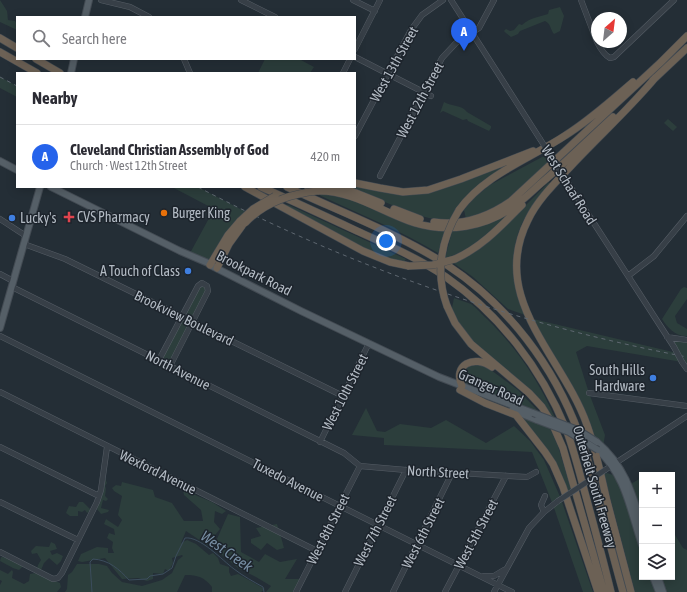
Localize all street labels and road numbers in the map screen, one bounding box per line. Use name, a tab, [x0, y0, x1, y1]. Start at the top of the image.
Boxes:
street label: West 13th Street	[367, 24, 421, 104]
street label: West 12th Street	[393, 59, 447, 141]
street label: West Schaaf Road	[538, 142, 600, 228]
street label: Brookpark Road	[214, 247, 294, 299]
street label: Brookview Boulevard	[132, 287, 236, 349]
street label: North Avenue	[143, 347, 213, 393]
street label: West 10th Street	[319, 351, 371, 433]
street label: Granger Road	[456, 366, 526, 408]
street label: Outerbelt South Freeway	[570, 424, 620, 550]
street label: Wexford Avenue	[117, 447, 199, 497]
street label: Tuxedo Avenue	[250, 455, 326, 505]
street label: North Street	[406, 462, 470, 482]
street label: West 8th Street	[303, 491, 353, 567]
street label: West 7th Street	[350, 493, 400, 569]
street label: West 6th Street	[398, 495, 448, 571]
street label: West 5th Street	[451, 496, 501, 572]

